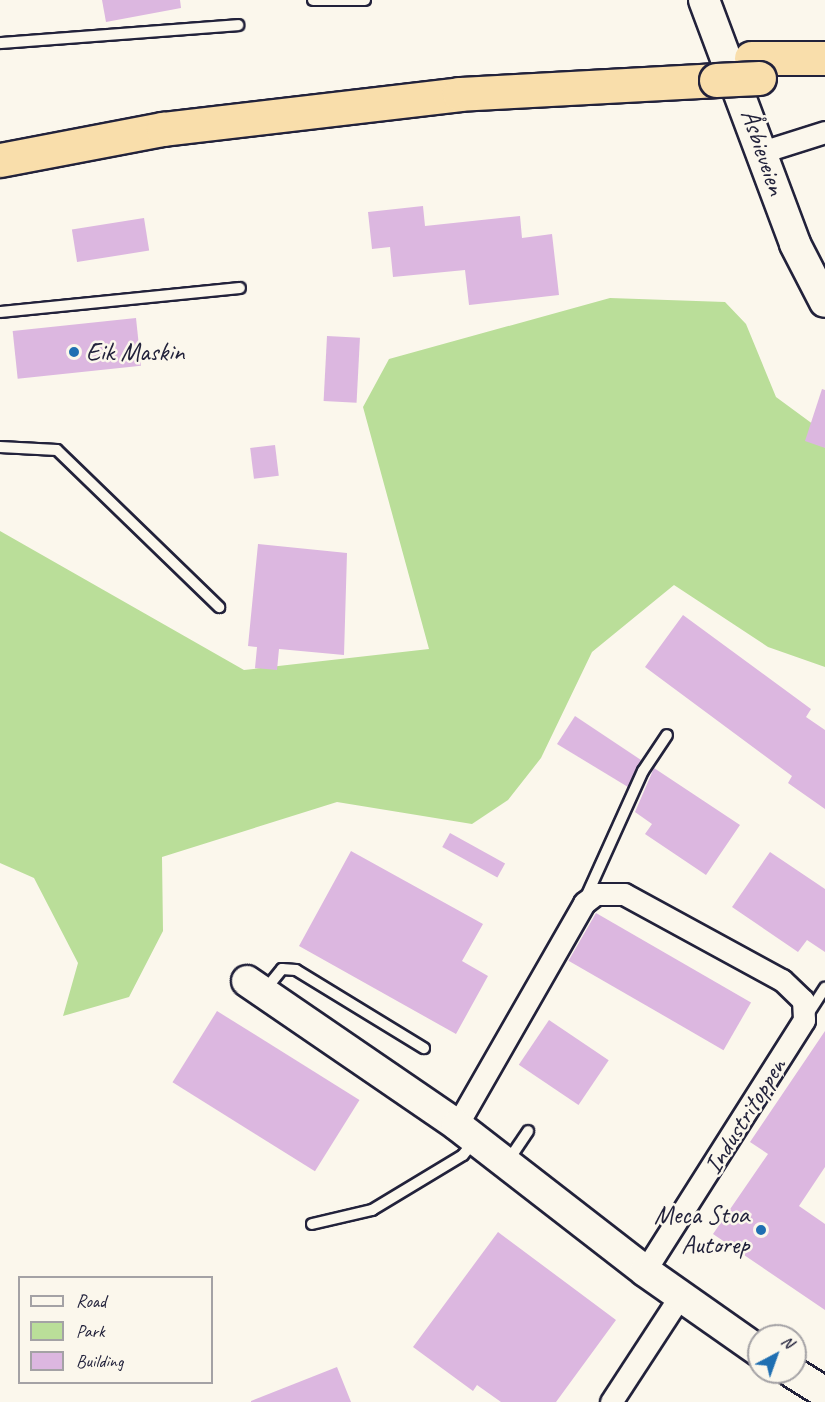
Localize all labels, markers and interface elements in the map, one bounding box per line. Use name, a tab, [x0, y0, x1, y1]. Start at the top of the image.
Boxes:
street label: Åsbieveien	[734, 105, 792, 199]
place label: Eik Maskin	[86, 336, 185, 368]
marker: Eik Maskin	[67, 345, 81, 359]
street label: Industritoppen	[697, 1052, 793, 1180]
place label: Meca Stoa Autorep	[655, 1199, 749, 1260]
marker: Meca Stoa Autorep	[754, 1223, 768, 1237]
legend	[18, 1276, 213, 1384]
text: Road	[76, 1290, 106, 1312]
text: Park	[76, 1320, 105, 1342]
north arrow	[747, 1324, 807, 1384]
text: N	[777, 1331, 798, 1353]
text: Building	[76, 1350, 123, 1372]

